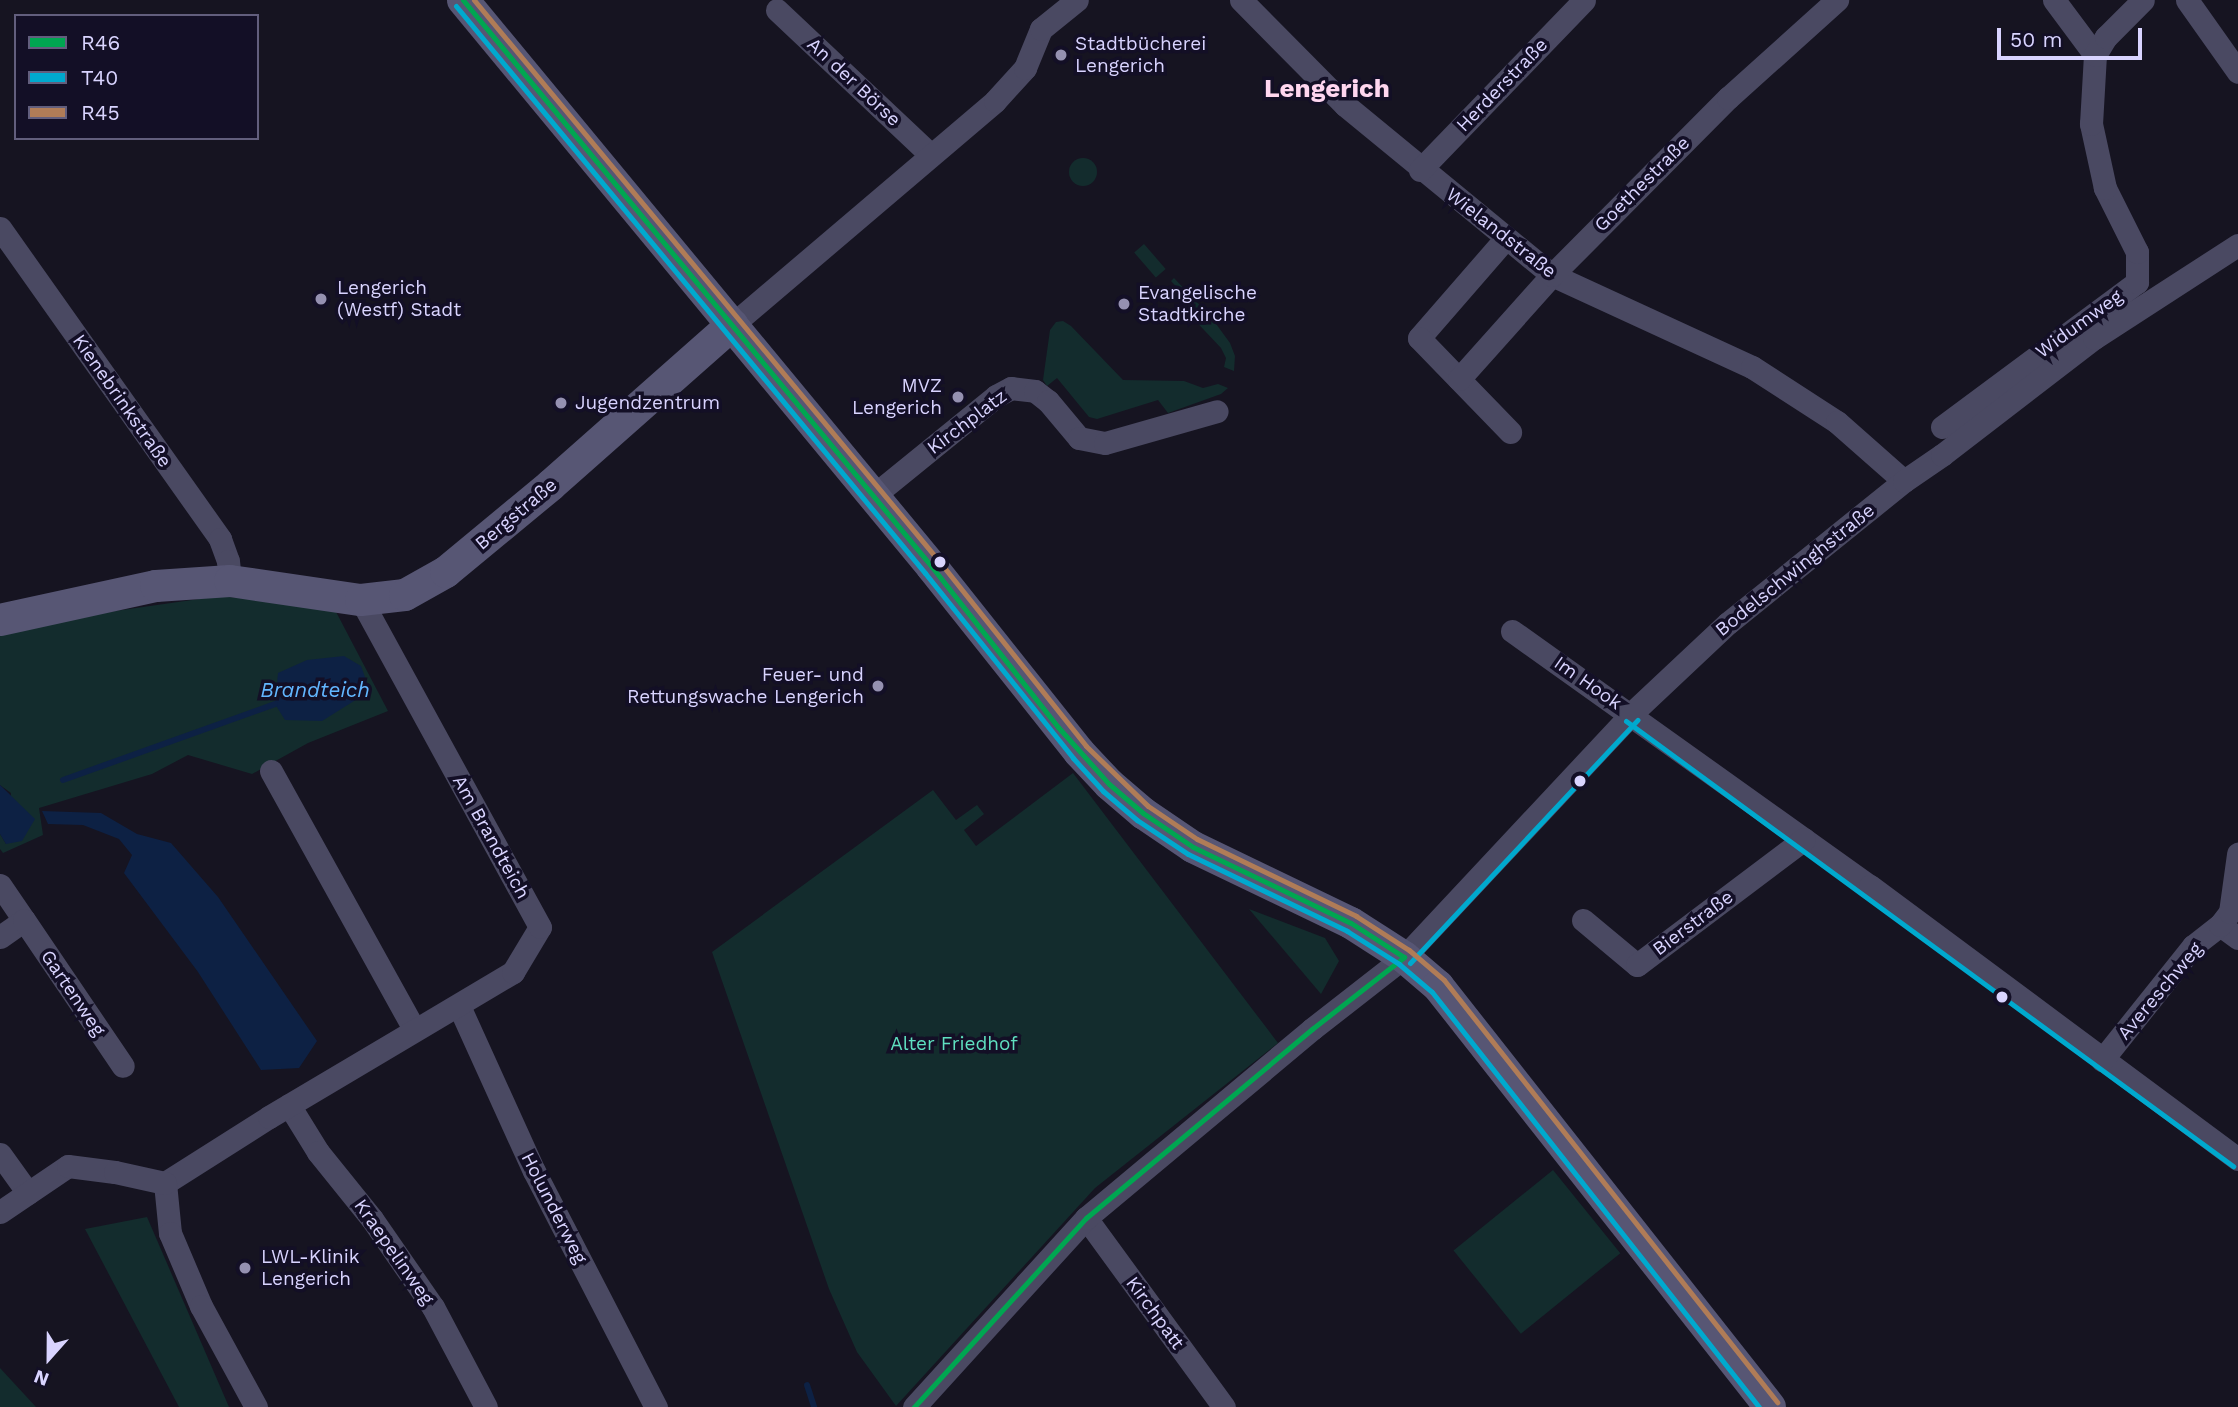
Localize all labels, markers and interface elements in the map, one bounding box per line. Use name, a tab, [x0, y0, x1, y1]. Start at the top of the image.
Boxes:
legend	[14, 14, 259, 140]
scale bar	[2000, 14, 2145, 58]
text: 50 m	[2010, 27, 2062, 52]
text: R46	[81, 30, 120, 55]
street label: An der Börse	[802, 33, 906, 131]
place label: Stadtbücherei Lengerich	[1075, 33, 1206, 77]
street label: Herderstraße	[1452, 33, 1552, 137]
marker: Stadtbücherei Lengerich	[1053, 47, 1069, 63]
text: T40	[81, 65, 118, 90]
district label: Lengerich	[1264, 73, 1390, 105]
text: R45	[81, 100, 120, 125]
street label: Goethestraße	[1590, 132, 1694, 236]
street label: Wielandstraße	[1441, 183, 1561, 283]
place label: Lengerich (Westf) Stadt	[337, 277, 461, 321]
place label: Evangelische Stadtkirche	[1138, 282, 1257, 326]
street label: Widumweg	[2031, 285, 2127, 363]
marker: Lengerich (Westf) Stadt	[311, 289, 331, 309]
marker: Evangelische Stadtkirche	[1116, 296, 1132, 312]
street label: Kienebrinkstraße	[68, 330, 176, 472]
place label: MVZ Lengerich	[852, 375, 942, 419]
street label: Kirchplatz	[923, 385, 1011, 459]
marker: MVZ Lengerich	[948, 387, 968, 407]
place label: Jugendzentrum	[575, 392, 720, 414]
marker: Jugendzentrum	[553, 395, 569, 411]
street label: Bergstraße	[471, 473, 561, 555]
street label: Bodelschwinghstraße	[1711, 499, 1879, 641]
unlabelled marker	[933, 555, 947, 569]
street label: Im Hook	[1550, 651, 1626, 715]
place label: Feuer- und Rettungswache Lengerich	[627, 664, 864, 708]
water label: Brandteich	[260, 677, 370, 703]
marker: Feuer- und Rettungswache Lengerich	[870, 678, 886, 694]
street label: Am Brandteich	[448, 771, 534, 903]
unlabelled marker	[1573, 774, 1587, 788]
street label: Bierstraße	[1648, 885, 1738, 961]
street label: Avereschweg	[2113, 938, 2207, 1044]
street label: Gartenweg	[36, 946, 110, 1040]
unlabelled marker	[1995, 990, 2009, 1004]
park label: Alter Friedhof	[890, 1033, 1018, 1055]
street label: Holunderweg	[516, 1149, 592, 1267]
street label: Kraepelinweg	[349, 1195, 439, 1309]
place label: LWL-Klinik Lengerich	[261, 1246, 360, 1290]
marker: LWL-Klinik Lengerich	[235, 1258, 255, 1278]
street label: Kirchpatt	[1121, 1272, 1189, 1354]
north arrow	[14, 1323, 84, 1393]
text: N	[31, 1365, 52, 1391]

